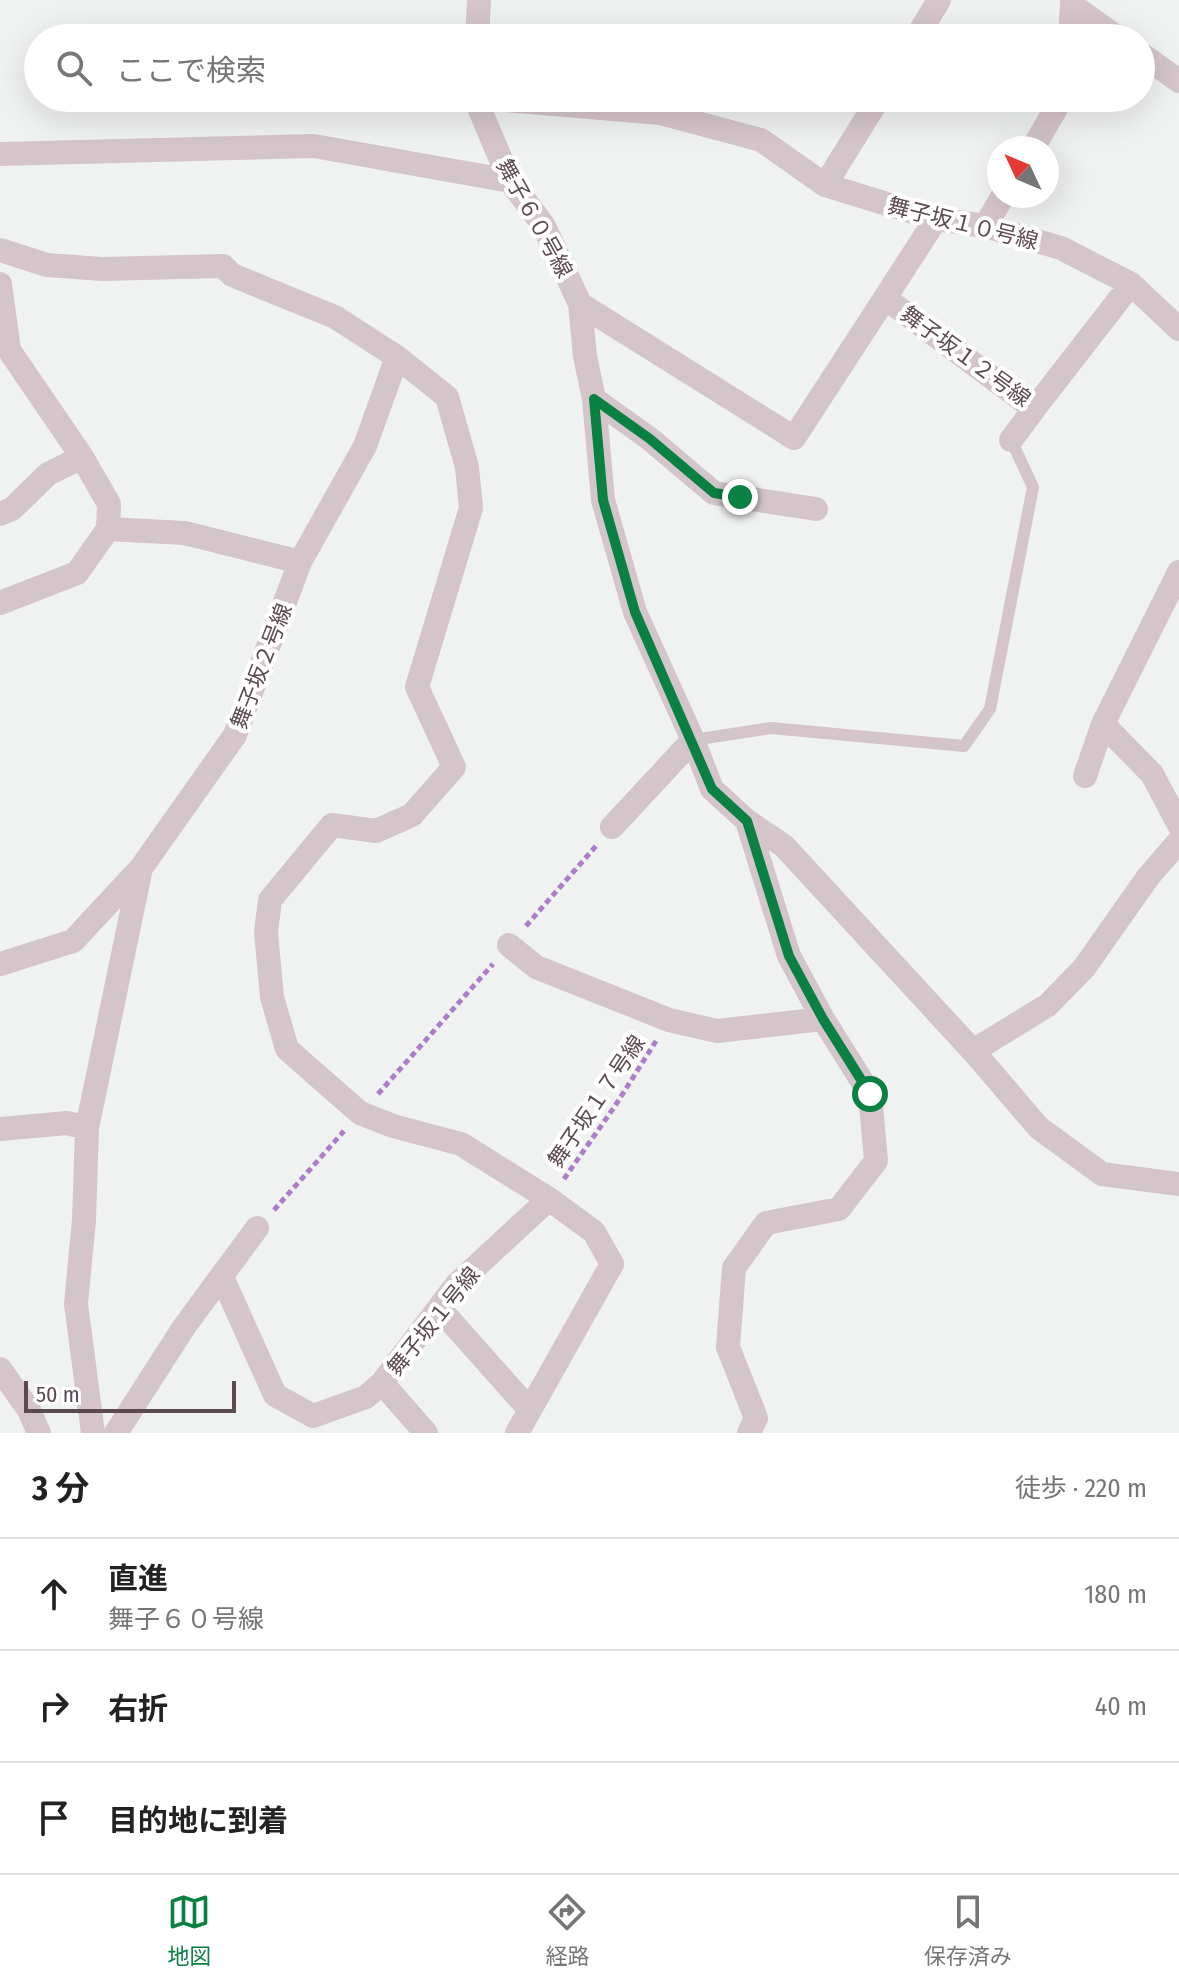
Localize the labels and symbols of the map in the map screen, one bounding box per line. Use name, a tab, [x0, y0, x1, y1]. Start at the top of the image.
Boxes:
north arrow	[987, 136, 1059, 208]
street label: 舞子６０号線	[491, 154, 578, 283]
street label: 舞子坂１０号線	[885, 192, 1041, 255]
street label: 舞子坂１２号線	[895, 300, 1036, 413]
route end	[722, 479, 758, 515]
street label: 舞子坂２号線	[225, 600, 298, 733]
street label: 舞子坂１７号線	[542, 1030, 651, 1173]
route start	[852, 1076, 888, 1112]
street label: 舞子坂１号線	[381, 1262, 485, 1381]
scale bar	[24, 1377, 236, 1413]

